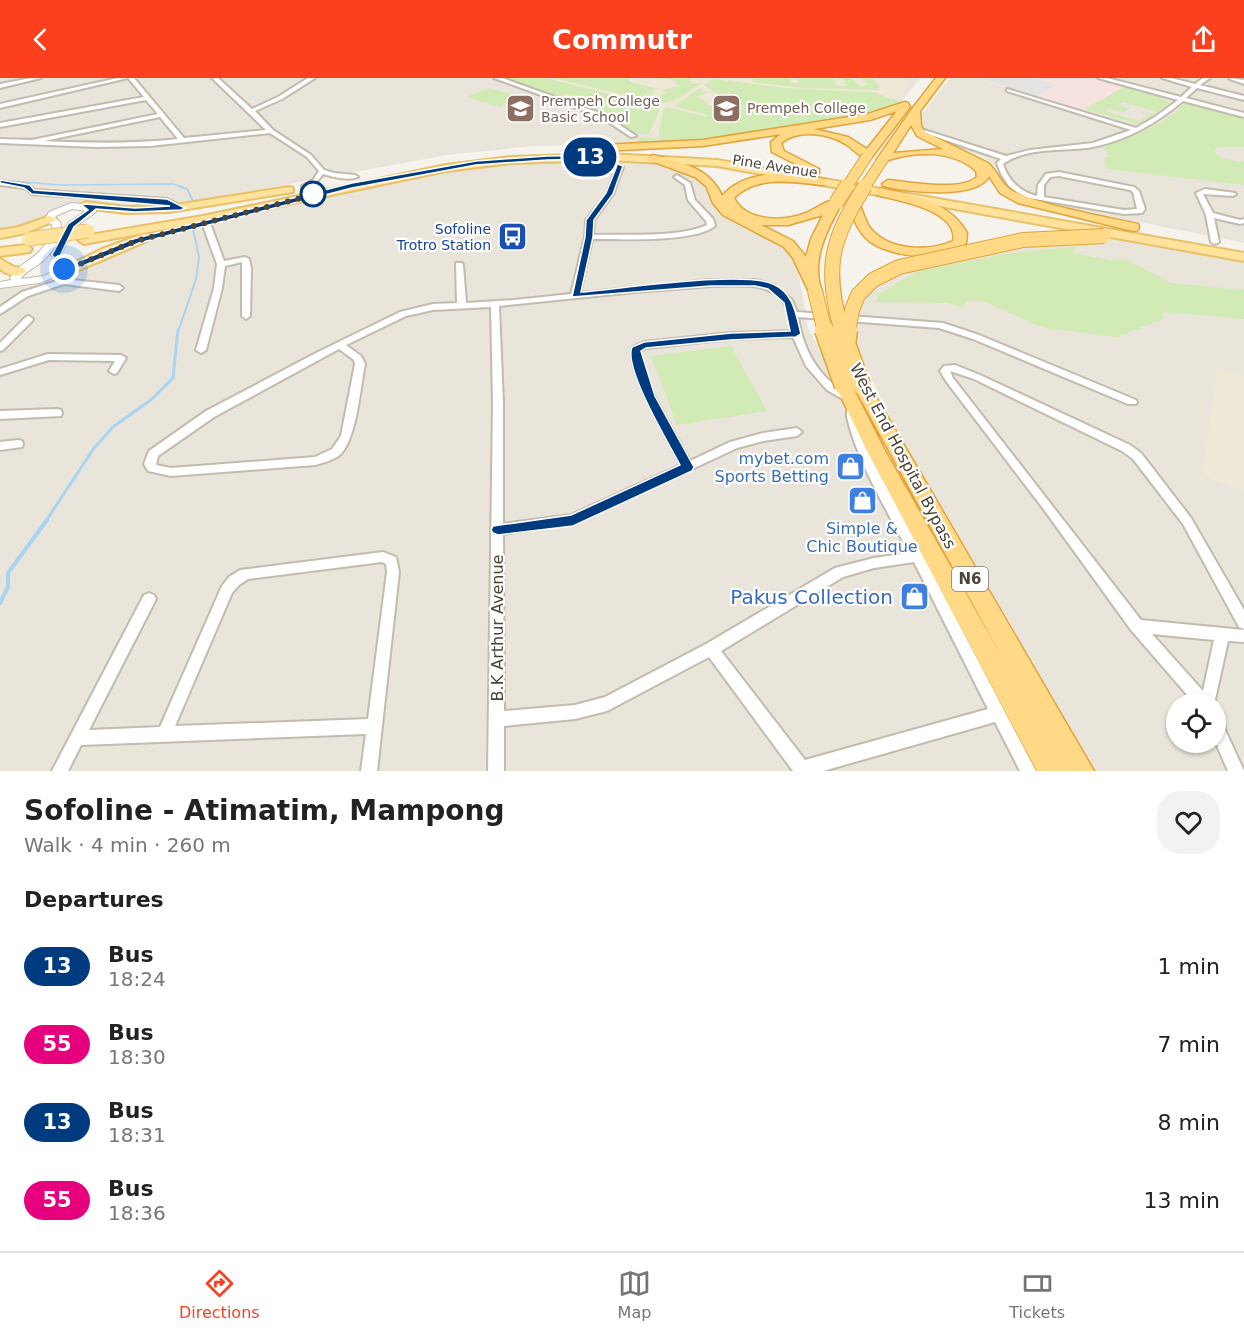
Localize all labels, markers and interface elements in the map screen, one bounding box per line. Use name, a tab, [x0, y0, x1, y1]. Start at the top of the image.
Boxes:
icon: back	[24, 23, 57, 56]
icon: share	[1187, 23, 1220, 56]
text: Commutr	[552, 24, 692, 55]
school or university icon: Prempeh College	[710, 92, 742, 124]
school or university icon: Prempeh College Basic School	[504, 93, 536, 125]
place label: Prempeh College Basic School	[541, 93, 660, 125]
place label: Prempeh College	[747, 100, 866, 116]
line badge: 13	[563, 138, 617, 176]
text: 13	[575, 145, 605, 169]
street label: Pine Avenue	[731, 151, 819, 181]
unlabelled marker	[300, 181, 326, 207]
place label: Sofoline Trotro Station	[396, 221, 491, 253]
bus stop icon: Sofoline Trotro Station	[496, 221, 528, 253]
your location	[49, 254, 79, 284]
street label: West End Hospital Bypass	[846, 360, 960, 552]
place label: mybet.com Sports Betting	[715, 449, 829, 486]
shop icon: mybet.com Sports Betting	[834, 451, 866, 483]
shop icon: Simple & Chic Boutique	[846, 484, 878, 516]
place label: Simple & Chic Boutique	[806, 519, 918, 556]
street label: B.K Arthur Avenue	[488, 555, 507, 701]
road number: N6	[952, 567, 988, 591]
shop icon: Pakus Collection	[898, 581, 930, 613]
place label: Pakus Collection	[730, 585, 893, 609]
map controls	[1166, 693, 1226, 753]
button: locate	[1166, 693, 1226, 753]
button: heart	[1157, 791, 1220, 854]
text: Sofoline - Atimatim, Mampong	[24, 794, 505, 827]
text: Walk · 4 min · 260 m	[24, 833, 231, 857]
text: Departures	[24, 887, 164, 912]
text: Bus	[108, 942, 154, 967]
text: 13	[42, 954, 72, 978]
text: 1 min	[1158, 954, 1220, 979]
text: 18:24	[108, 967, 166, 991]
text: Bus	[108, 1020, 154, 1045]
text: 55	[42, 1032, 72, 1056]
text: 7 min	[1158, 1032, 1220, 1057]
text: 18:30	[108, 1045, 166, 1069]
text: Bus	[108, 1098, 154, 1123]
text: 13	[42, 1110, 72, 1134]
text: 8 min	[1158, 1110, 1220, 1135]
text: 18:31	[108, 1123, 166, 1147]
text: Bus	[108, 1176, 154, 1201]
text: 55	[42, 1188, 72, 1212]
text: 13 min	[1144, 1188, 1220, 1213]
text: 18:36	[108, 1201, 166, 1225]
tab: Directions	[179, 1267, 260, 1322]
tab: Map	[618, 1267, 651, 1322]
tab: Tickets	[1009, 1267, 1065, 1322]

